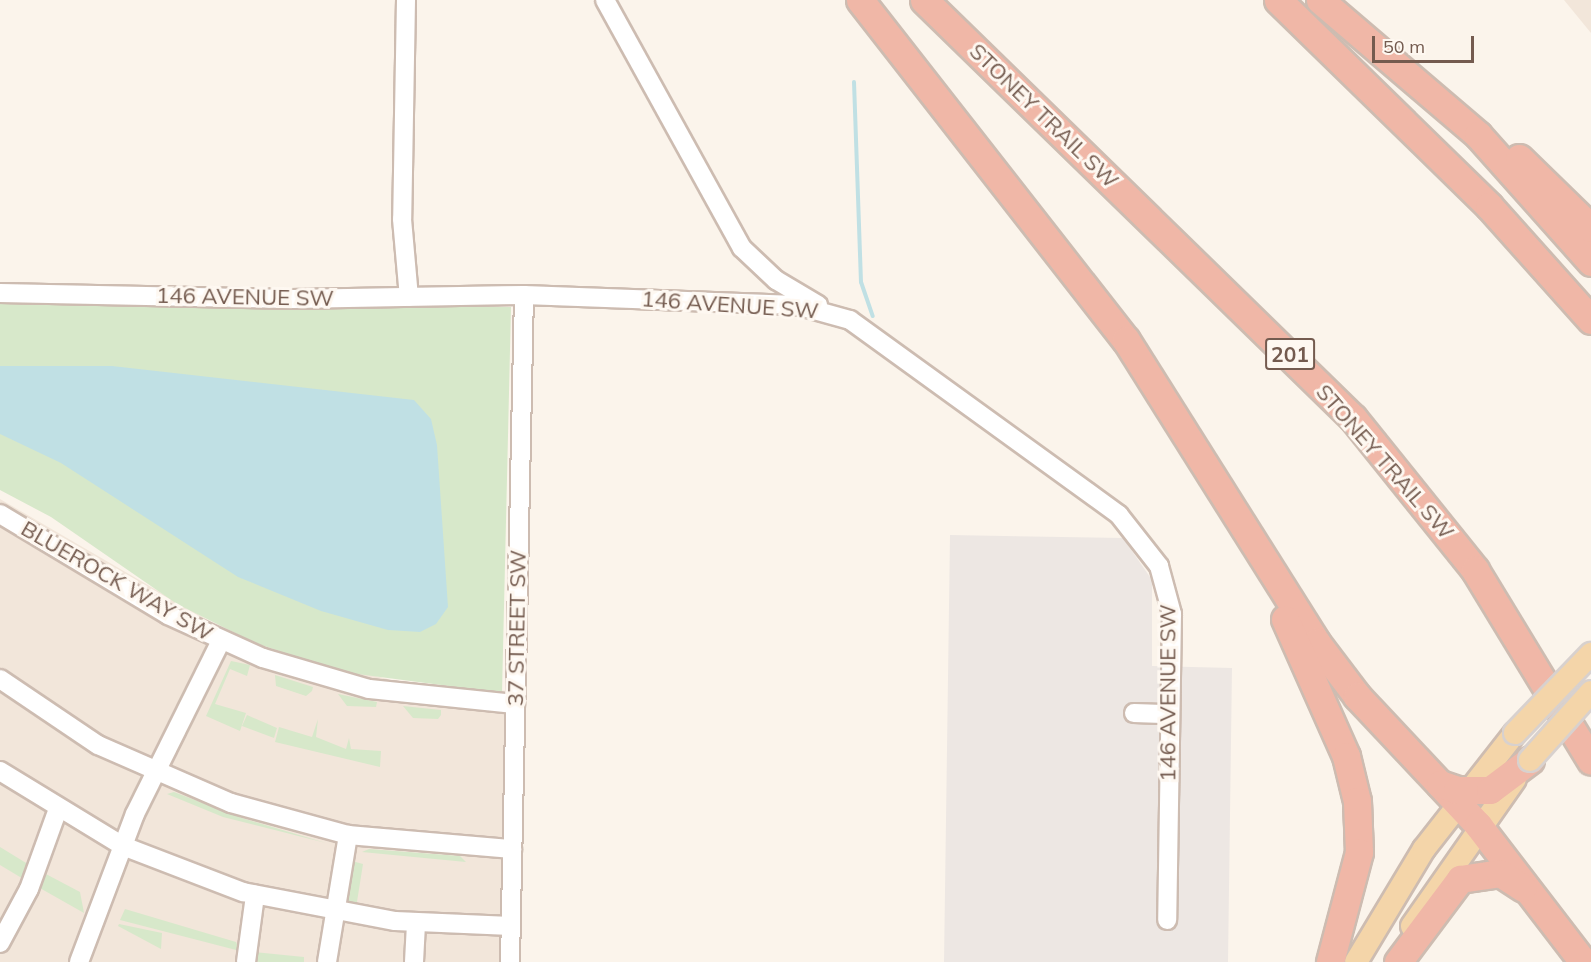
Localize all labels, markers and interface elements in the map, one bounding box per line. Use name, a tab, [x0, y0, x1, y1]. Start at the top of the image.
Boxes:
scale bar	[1375, 24, 1477, 62]
text: 50 m	[1383, 35, 1425, 58]
street label: STONEY TRAIL SW	[964, 38, 1124, 194]
street label: 146 AVENUE SW	[156, 282, 334, 312]
street label: 146 AVENUE SW	[640, 286, 820, 324]
road number: 201	[1264, 336, 1316, 372]
street label: STONEY TRAIL SW	[1310, 379, 1460, 545]
street label: BLUEROCK WAY SW	[16, 515, 218, 647]
street label: 37 STREET SW	[502, 549, 532, 707]
street label: 146 AVENUE SW	[1155, 604, 1181, 782]

